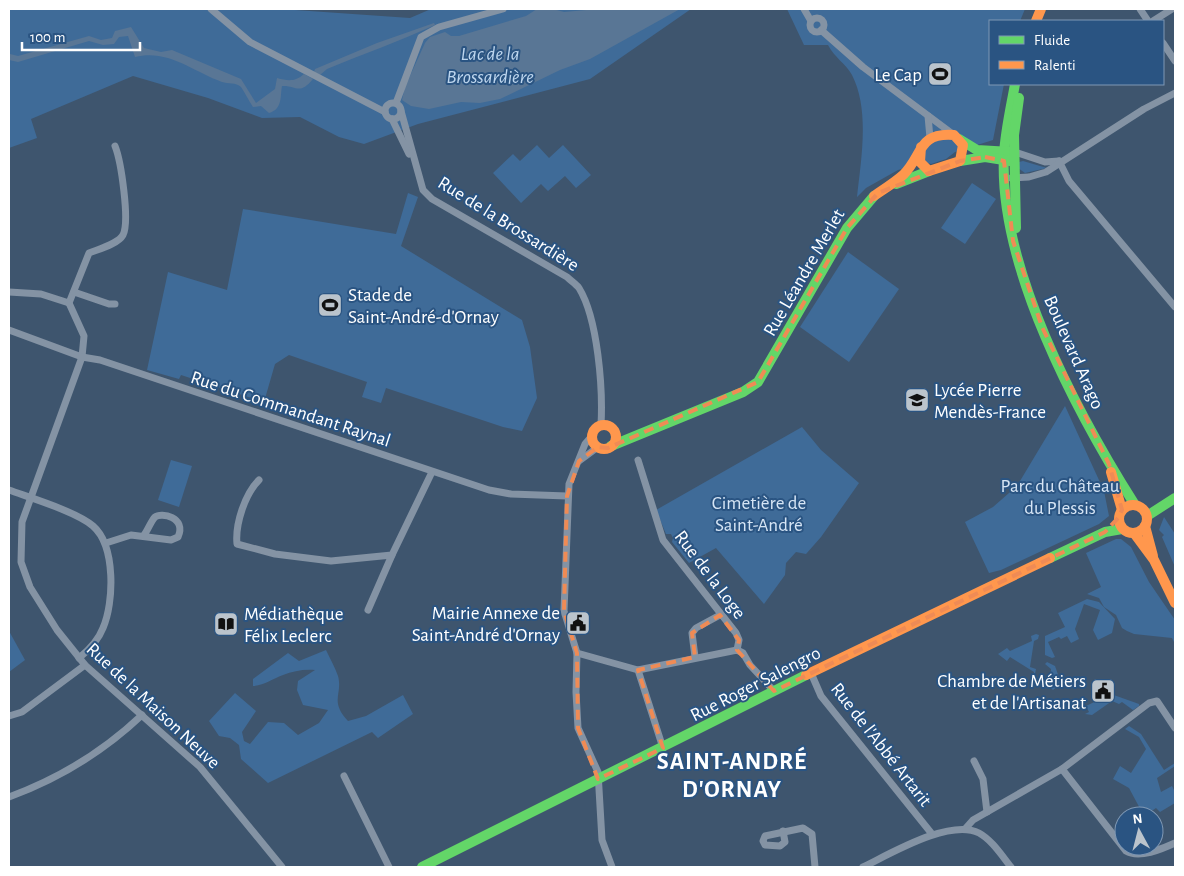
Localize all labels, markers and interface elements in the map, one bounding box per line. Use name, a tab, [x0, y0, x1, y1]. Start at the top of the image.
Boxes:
scale bar	[22, 20, 140, 52]
legend	[989, 20, 1164, 85]
text: 100 m	[30, 30, 65, 45]
text: Fluide	[1034, 33, 1070, 48]
water label: Lac de la Brossardière	[446, 44, 534, 87]
text: Ralenti	[1034, 58, 1076, 73]
sports icon: Le Cap	[927, 61, 953, 87]
place label: Le Cap	[874, 66, 922, 85]
street label: Rue de la Brossardière	[434, 173, 582, 275]
street label: Rue Léandre Merlet	[760, 206, 848, 340]
place label: Stade de Saint-André-d'Ornay	[348, 286, 499, 327]
sports icon: Stade de Saint-André-d'Ornay	[317, 292, 343, 318]
street label: Boulevard Arago	[1040, 293, 1107, 412]
street label: Rue du Commandant Raynal	[188, 368, 393, 451]
place label: Lycée Pierre Mendès-France	[934, 381, 1046, 422]
school or university icon: Lycée Pierre Mendès-France	[904, 387, 930, 413]
park label: Parc du Château du Plessis	[1001, 477, 1120, 518]
park label: Cimetière de Saint-André	[712, 494, 806, 535]
street label: Rue de la Loge	[671, 527, 749, 623]
place label: Mairie Annexe de Saint-André d'Ornay	[412, 604, 560, 645]
place label: Médiathèque Félix Leclerc	[244, 605, 343, 646]
public building icon: Mairie Annexe de Saint-André d'Ornay	[565, 610, 591, 636]
library icon: Médiathèque Félix Leclerc	[213, 611, 239, 637]
street label: Rue de la Maison Neuve	[83, 640, 223, 773]
street label: Rue Roger Salengro	[687, 643, 824, 725]
place label: Chambre de Métiers et de l'Artisanat	[937, 672, 1086, 713]
public building icon: Chambre de Métiers et de l'Artisanat	[1090, 678, 1116, 704]
street label: Rue de l'Abbé Artarit	[827, 680, 935, 810]
district label: SAINT-ANDRÉ D'ORNAY	[657, 746, 807, 802]
north arrow	[1114, 806, 1164, 856]
text: N	[1132, 812, 1143, 827]

